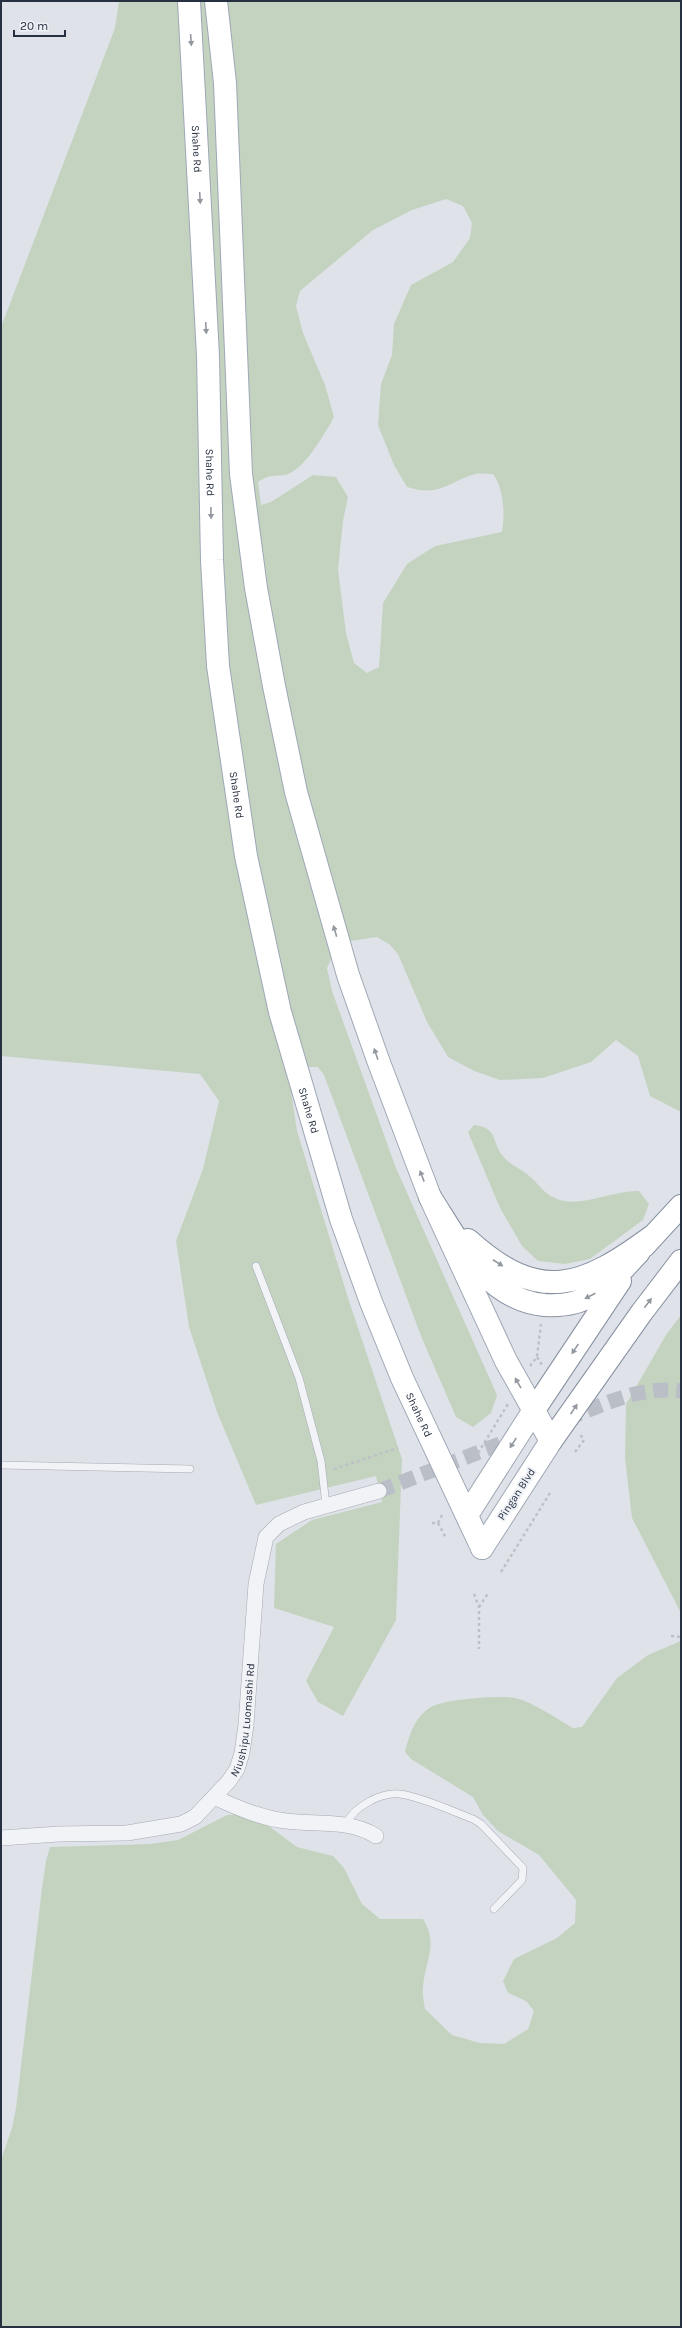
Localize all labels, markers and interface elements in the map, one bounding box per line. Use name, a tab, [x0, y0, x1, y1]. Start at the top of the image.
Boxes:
scale bar	[14, 12, 65, 38]
text: 20 m	[20, 19, 48, 33]
one-way arrow	[188, 34, 195, 46]
street label: Shahe Rd	[189, 125, 204, 173]
one-way arrow	[197, 192, 203, 205]
one-way arrow	[203, 322, 209, 335]
street label: Shahe Rd	[203, 449, 217, 496]
one-way arrow	[208, 507, 215, 519]
street label: Shahe Rd	[227, 770, 246, 819]
one-way arrow	[332, 925, 338, 937]
one-way arrow	[372, 1048, 378, 1060]
street label: Shahe Rd	[296, 1086, 321, 1135]
one-way arrow	[419, 1169, 425, 1181]
one-way arrow	[493, 1259, 503, 1267]
one-way arrow	[584, 1293, 595, 1299]
one-way arrow	[644, 1297, 653, 1308]
one-way arrow	[571, 1344, 579, 1354]
one-way arrow	[515, 1377, 522, 1388]
street label: Shahe Rd	[403, 1391, 435, 1439]
one-way arrow	[570, 1403, 577, 1415]
one-way arrow	[509, 1438, 517, 1448]
street label: Pingan Blvd	[495, 1466, 538, 1523]
street label: Niushipu Luomashi Rd	[228, 1663, 257, 1779]

